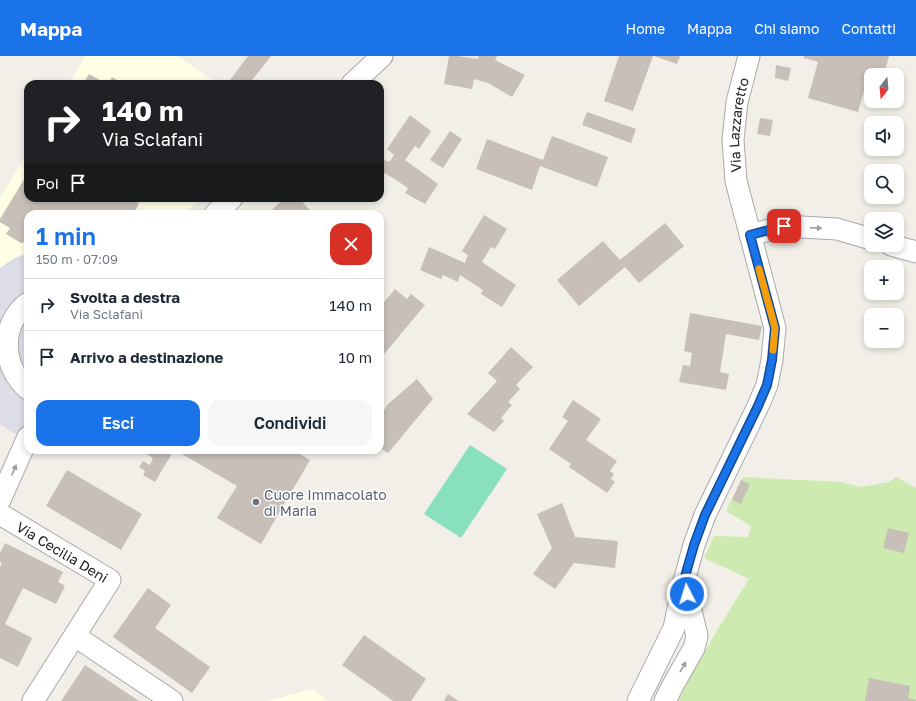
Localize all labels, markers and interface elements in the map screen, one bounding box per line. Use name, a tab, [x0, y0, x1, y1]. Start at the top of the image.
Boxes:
text: Mappa	[20, 17, 82, 40]
text: Home	[626, 20, 665, 37]
text: Mappa	[687, 20, 732, 37]
text: Chi siamo	[754, 20, 819, 37]
text: Contatti	[841, 20, 896, 37]
north arrow	[864, 68, 904, 108]
map controls	[864, 68, 904, 348]
street label: Via Lazzaretto	[725, 76, 752, 173]
text: 140 m	[102, 94, 184, 127]
icon: right	[36, 96, 88, 148]
button: sound	[864, 116, 904, 156]
text: Via Sclafani	[102, 128, 203, 150]
button: search	[864, 164, 904, 204]
icon: arrive	[67, 172, 89, 194]
text: Poi	[36, 174, 59, 192]
pin	[767, 209, 801, 243]
button: layers	[864, 212, 904, 252]
icon: arrive	[773, 215, 795, 237]
text: 1 min	[36, 221, 96, 250]
button: close	[330, 223, 372, 265]
one-way arrow	[810, 224, 822, 231]
text: 150 m · 07:09	[36, 251, 118, 267]
button: +	[864, 260, 904, 300]
text: Svolta a destra	[70, 288, 180, 306]
icon: right	[36, 294, 58, 316]
text: 140 m	[329, 296, 372, 314]
text: Via Sclafani	[70, 306, 143, 322]
button: −	[864, 308, 904, 348]
icon: arrive	[36, 346, 58, 368]
text: Arrivo a destinazione	[70, 348, 223, 366]
text: 10 m	[338, 348, 372, 366]
button: Esci	[36, 400, 200, 446]
button: Condividi	[208, 400, 372, 446]
one-way arrow	[11, 463, 17, 475]
place label: Cuore Immacolato di Maria	[264, 486, 387, 519]
marker: Cuore Immacolato di Maria	[251, 497, 261, 507]
street label: Via Cecilia Deni	[14, 518, 111, 586]
position arrow	[666, 573, 708, 615]
one-way arrow	[680, 661, 687, 672]

